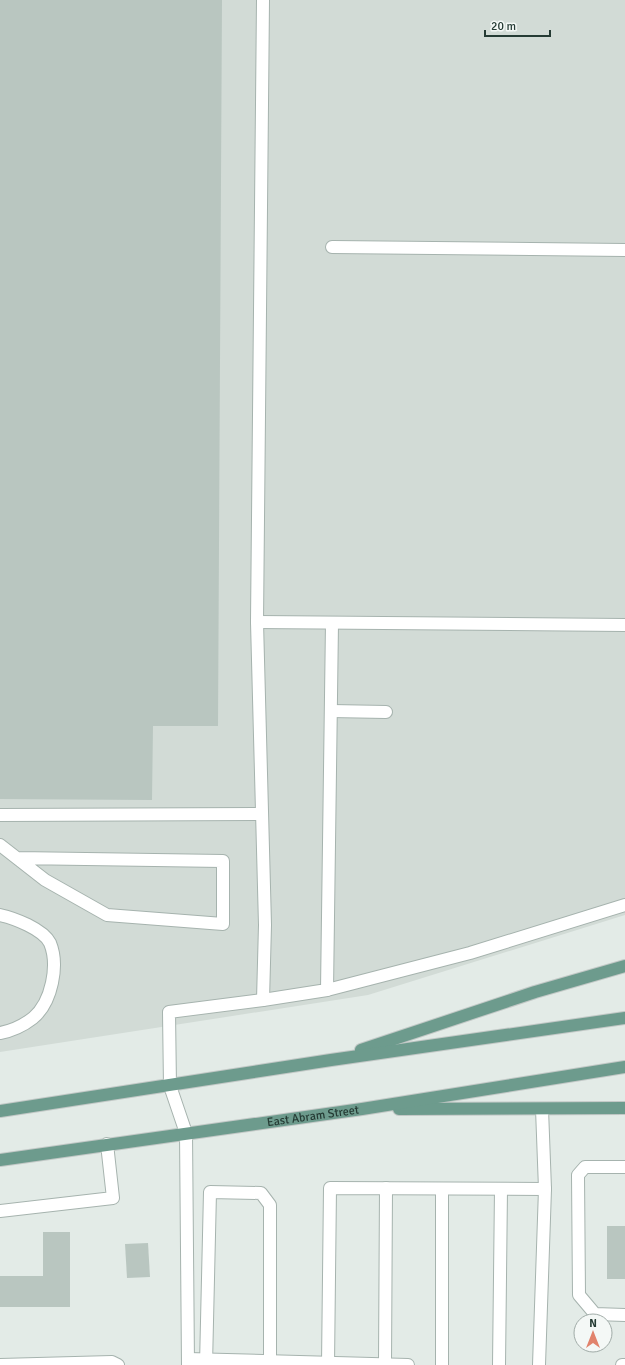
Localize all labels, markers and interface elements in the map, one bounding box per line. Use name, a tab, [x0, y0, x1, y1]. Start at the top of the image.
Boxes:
scale bar	[485, 12, 550, 38]
text: 20 m	[491, 19, 516, 34]
street label: East Abram Street	[266, 1103, 360, 1130]
north arrow	[573, 1313, 613, 1353]
text: N	[589, 1317, 597, 1330]

